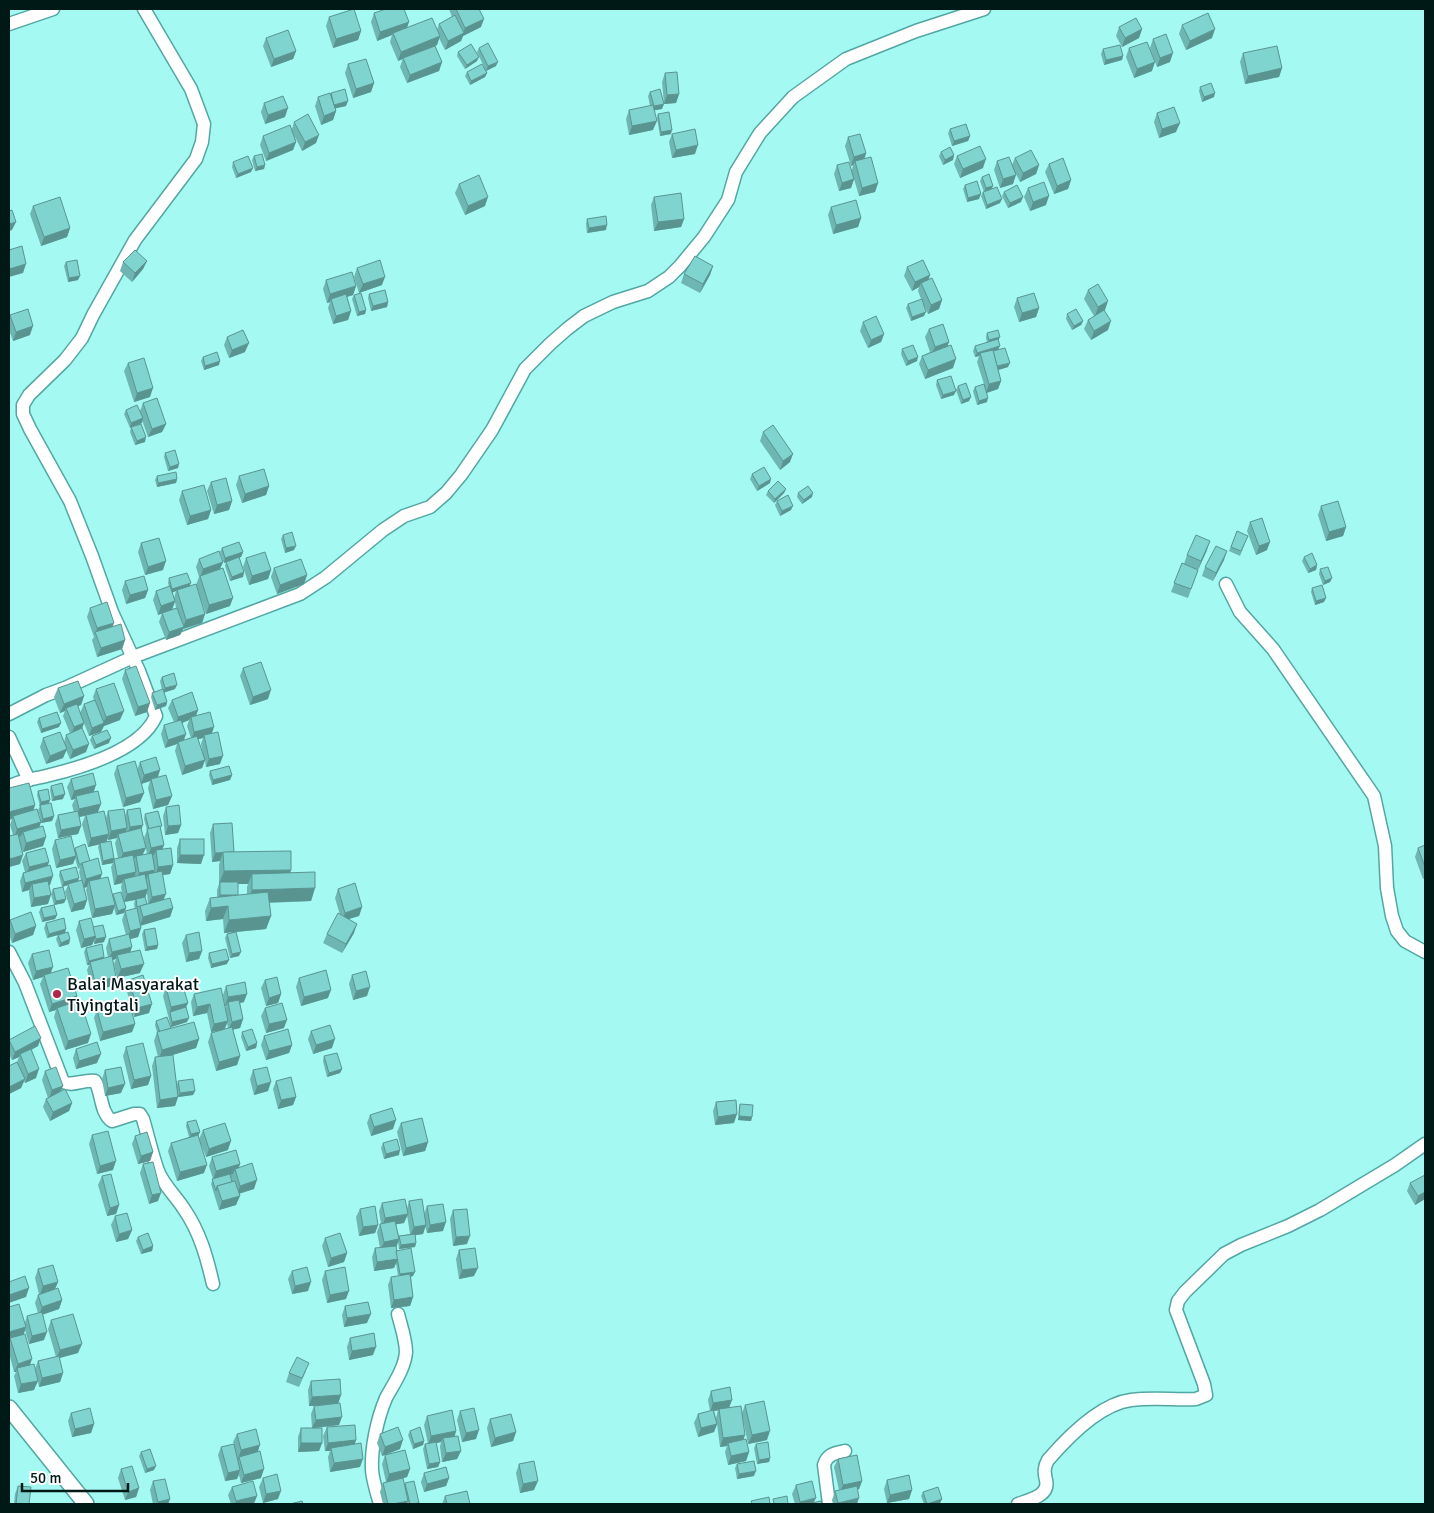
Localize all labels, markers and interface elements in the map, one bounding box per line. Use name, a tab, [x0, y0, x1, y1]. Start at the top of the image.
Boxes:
place label: Balai Masyarakat Tiyingtali	[67, 973, 199, 1016]
marker: Balai Masyarakat Tiyingtali	[51, 988, 63, 1000]
scale bar	[22, 1460, 129, 1492]
text: 50 m	[30, 1469, 61, 1487]

